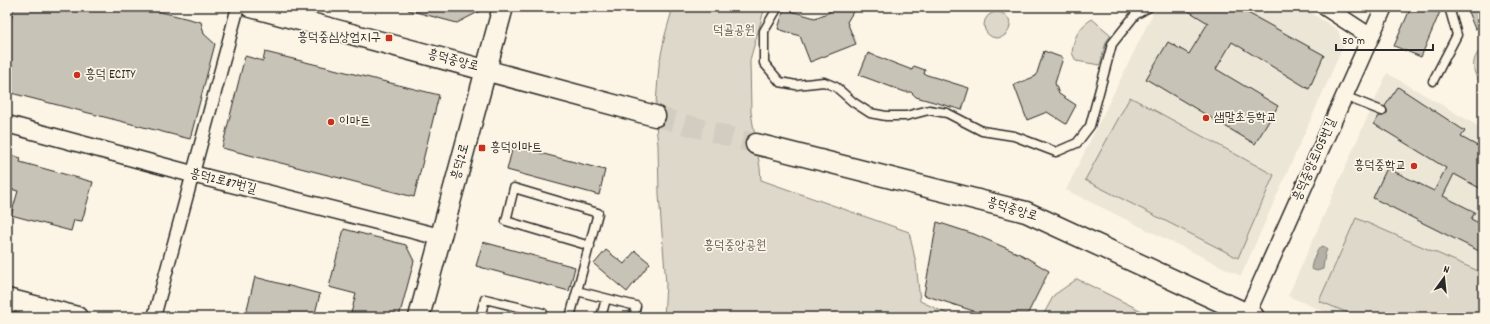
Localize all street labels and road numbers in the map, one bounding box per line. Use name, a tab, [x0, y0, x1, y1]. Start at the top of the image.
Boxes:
street label: 흥덕중앙로	[425, 45, 481, 77]
street label: 흥덕중앙로105번길	[1288, 115, 1342, 205]
street label: 흥덕2로	[447, 142, 475, 182]
street label: 흥덕2로87번길	[188, 165, 258, 199]
street label: 흥덕중앙로	[984, 193, 1040, 227]

